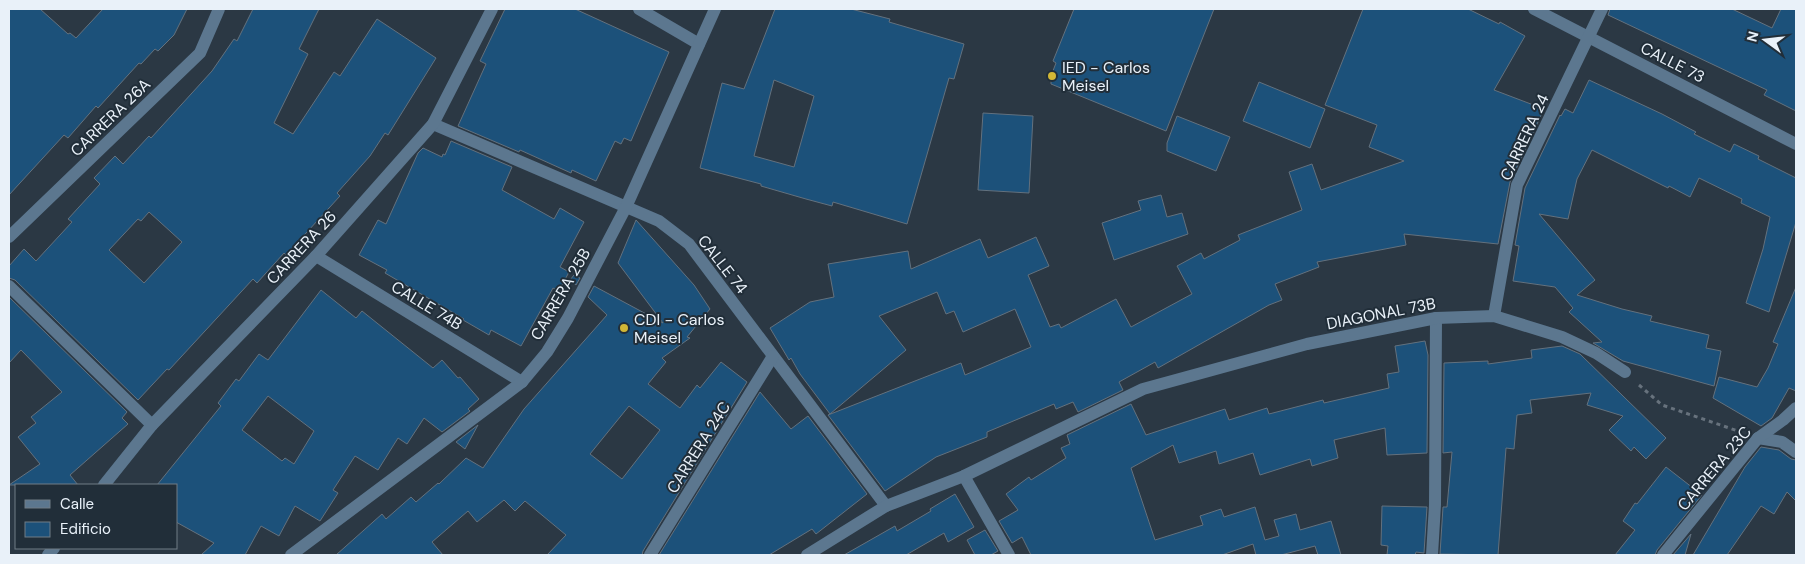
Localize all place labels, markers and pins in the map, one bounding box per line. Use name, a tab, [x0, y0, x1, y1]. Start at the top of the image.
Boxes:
place label: IED - Carlos Meisel	[1062, 57, 1150, 96]
marker: IED - Carlos Meisel	[1046, 70, 1058, 82]
place label: CDI - Carlos Meisel	[634, 309, 725, 348]
marker: CDI - Carlos Meisel	[618, 322, 630, 334]

